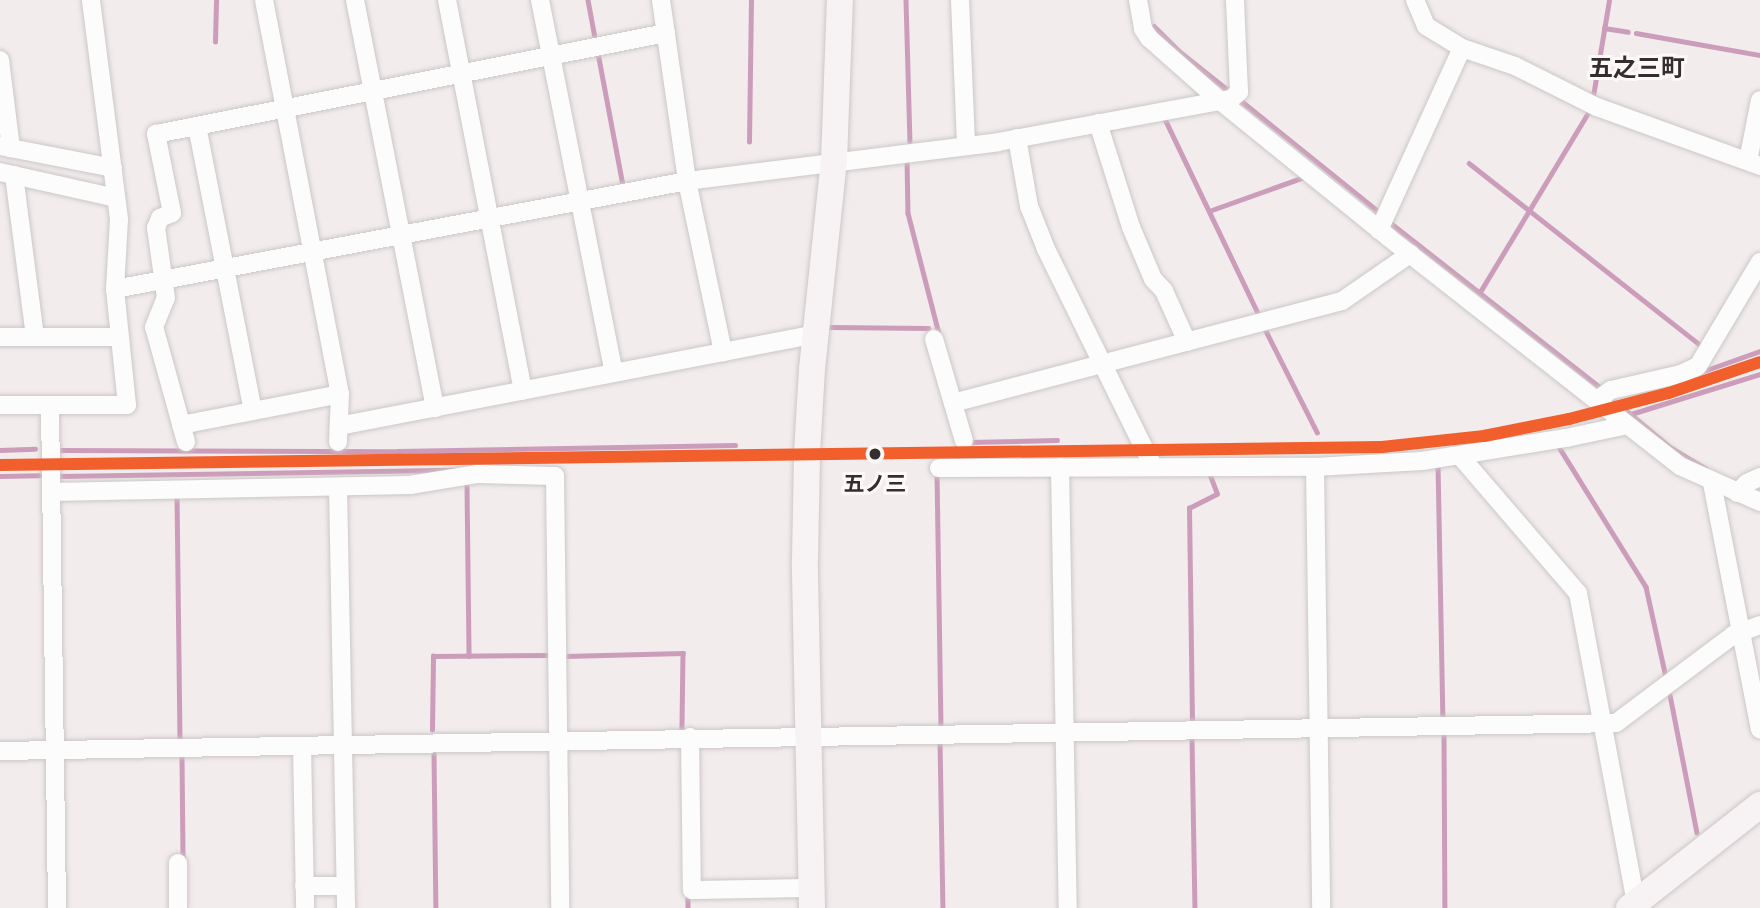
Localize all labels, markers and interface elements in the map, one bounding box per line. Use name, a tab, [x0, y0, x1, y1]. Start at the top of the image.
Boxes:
district label: 五之三町	[1589, 52, 1685, 80]
marker: 五ノ三	[863, 442, 887, 466]
place label: 五ノ三	[844, 469, 906, 495]

